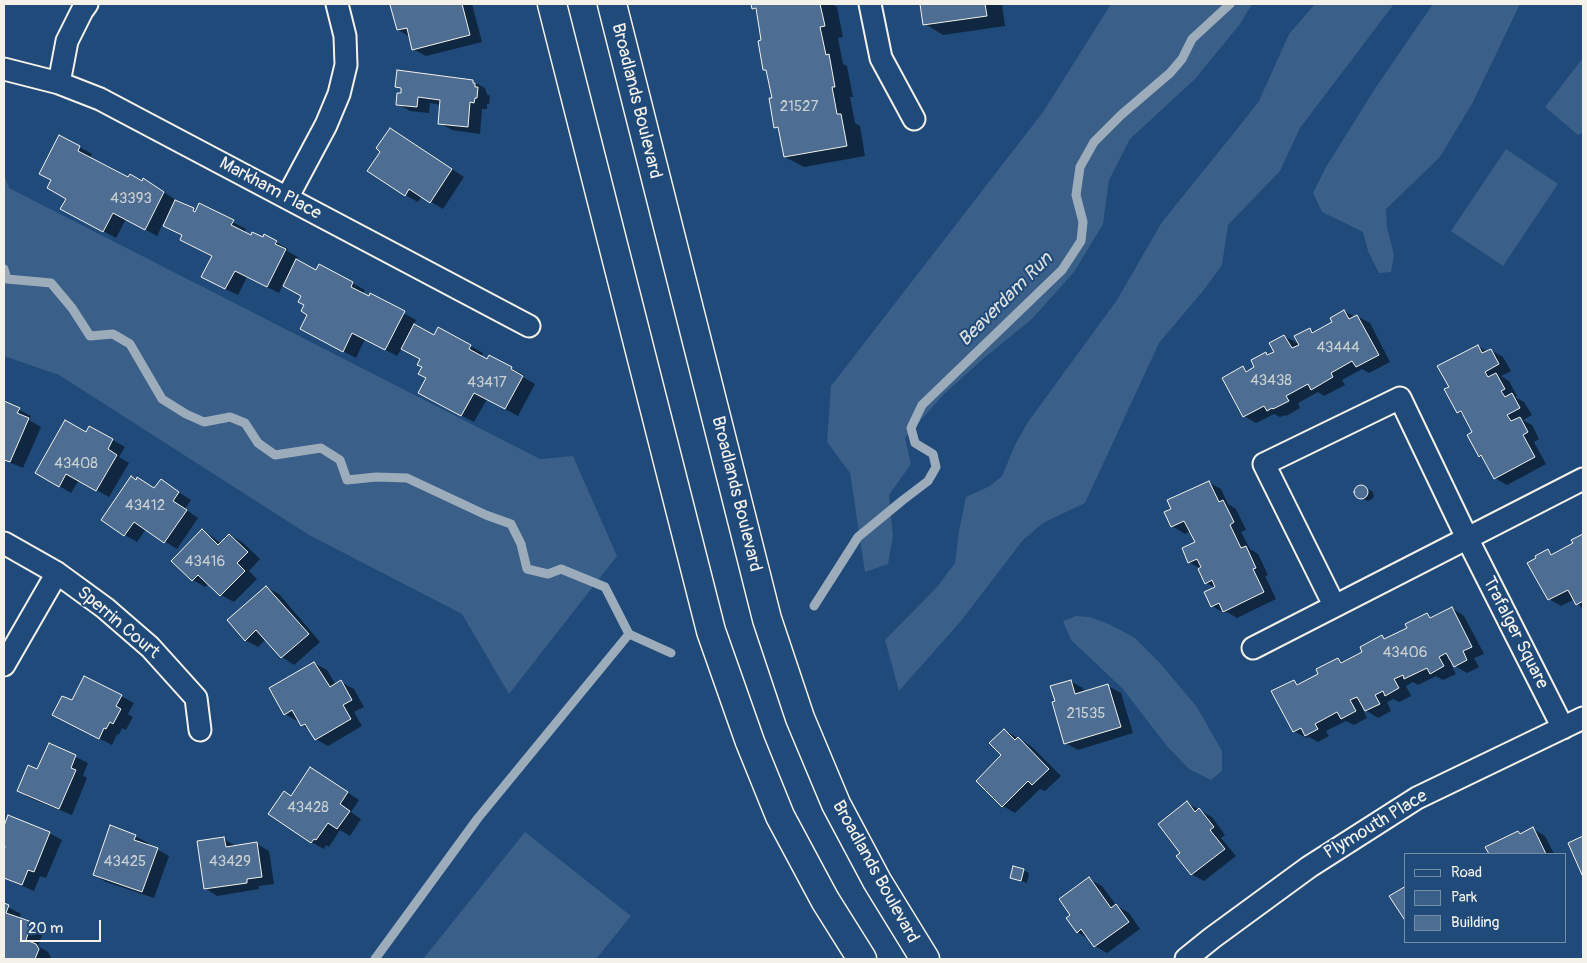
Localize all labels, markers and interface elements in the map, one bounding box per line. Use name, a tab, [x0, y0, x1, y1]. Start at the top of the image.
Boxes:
street label: Broadlands Boulevard	[606, 21, 666, 181]
house number: 21527	[780, 98, 818, 116]
street label: Markham Place	[215, 153, 325, 225]
house number: 43393	[110, 190, 152, 208]
water label: Beaverdam Run	[954, 248, 1058, 352]
house number: 43444	[1316, 339, 1360, 357]
house number: 43438	[1250, 372, 1292, 390]
house number: 43417	[467, 374, 507, 392]
street label: Broadlands Boulevard	[706, 414, 766, 574]
house number: 43408	[54, 455, 98, 473]
house number: 43412	[125, 497, 165, 515]
house number: 43416	[185, 553, 225, 571]
street label: Trafalger Square	[1477, 573, 1553, 693]
street label: Sperrin Court	[72, 582, 164, 664]
house number: 43406	[1383, 644, 1427, 662]
house number: 21535	[1067, 705, 1105, 723]
street label: Plymouth Place	[1320, 786, 1432, 864]
street label: Broadlands Boulevard	[827, 797, 923, 947]
house number: 43428	[287, 799, 329, 817]
house number: 43425	[104, 853, 146, 871]
house number: 43429	[209, 853, 251, 871]
legend	[1404, 853, 1567, 943]
text: Road	[1451, 863, 1482, 882]
text: Park	[1451, 888, 1477, 907]
scale bar	[22, 910, 104, 942]
text: Building	[1451, 913, 1499, 932]
text: 20 m	[28, 919, 63, 938]

